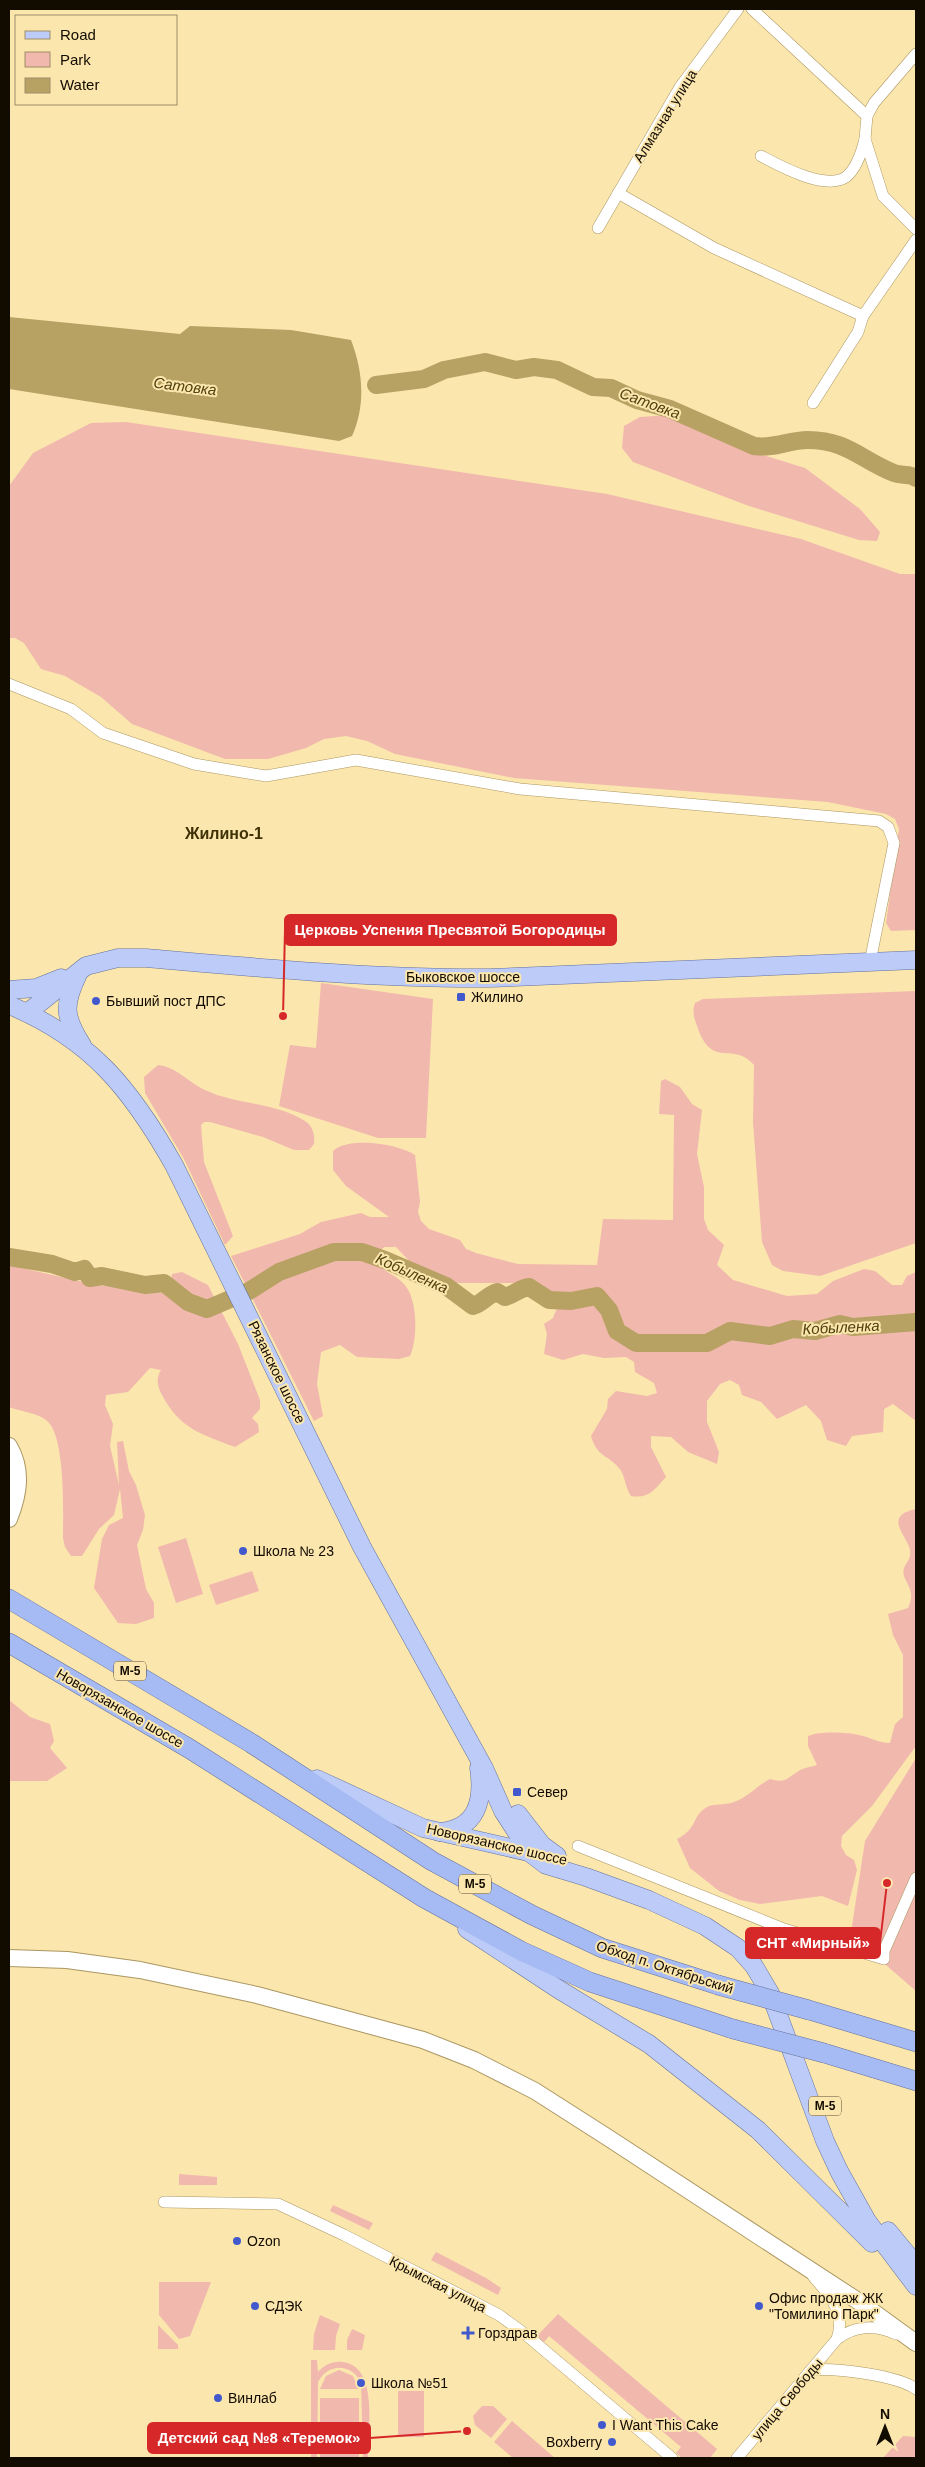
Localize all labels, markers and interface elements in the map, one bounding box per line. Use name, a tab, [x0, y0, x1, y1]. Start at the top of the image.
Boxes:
legend	[15, 15, 178, 105]
text: Road	[60, 26, 96, 43]
text: Park	[60, 51, 91, 68]
street label: Алмазная улица	[630, 66, 700, 165]
text: Water	[60, 76, 99, 93]
water label: Сатовка	[153, 374, 217, 398]
water label: Сатовка	[617, 384, 683, 422]
district label: Жилино-1	[184, 825, 263, 842]
callout: Церковь Успения Пресвятой Богородицы	[285, 915, 616, 945]
text: Церковь Успения Пресвятой Богородицы	[294, 921, 606, 938]
street label: Быковское шоссе	[406, 969, 520, 985]
place label: Жилино	[471, 989, 523, 1005]
marker: Жилино	[455, 991, 467, 1003]
place label: Бывший пост ДПС	[106, 993, 226, 1009]
marker: Бывший пост ДПС	[90, 995, 102, 1007]
water label: Кобыленка	[373, 1250, 451, 1296]
water label: Кобыленка	[802, 1316, 880, 1338]
street label: Рязанское шоссе	[245, 1318, 309, 1426]
place label: Школа № 23	[253, 1543, 334, 1559]
marker: Школа № 23	[237, 1545, 249, 1557]
road number: М-5	[114, 1662, 146, 1680]
street label: Новорязанское шоссе	[54, 1665, 186, 1751]
place label: Север	[527, 1784, 568, 1800]
marker: Север	[511, 1786, 523, 1798]
street label: Новорязанское шоссе	[425, 1820, 569, 1868]
road number: М-5	[459, 1875, 491, 1894]
callout: СНТ «Мирный»	[746, 1928, 880, 1958]
text: СНТ «Мирный»	[756, 1934, 870, 1951]
street label: Обход п. Октябрьский	[594, 1937, 736, 1997]
road number: М-5	[809, 2096, 841, 2116]
place label: Ozon	[247, 2233, 280, 2249]
marker: Ozon	[231, 2235, 243, 2247]
street label: Крымская улица	[387, 2253, 489, 2315]
place label: Офис продаж ЖК "Томилино Парк"	[769, 2290, 884, 2322]
place label: СДЭК	[265, 2298, 303, 2314]
marker: СДЭК	[249, 2300, 261, 2312]
marker: Офис продаж ЖК "Томилино Парк"	[753, 2300, 765, 2312]
place label: Горздрав	[478, 2325, 537, 2341]
marker: Горздрав	[462, 2327, 474, 2339]
street label: улица Свободы	[748, 2355, 826, 2443]
place label: Школа №51	[371, 2375, 448, 2391]
marker: Школа №51	[355, 2377, 367, 2389]
place label: Винлаб	[228, 2390, 277, 2406]
marker: Винлаб	[212, 2392, 224, 2404]
north arrow	[860, 2402, 910, 2452]
text: N	[880, 2406, 890, 2422]
place label: I Want This Cake	[612, 2417, 719, 2433]
marker: I Want This Cake	[596, 2419, 608, 2431]
callout: Детский сад №8 «Теремок»	[148, 2423, 370, 2453]
text: Детский сад №8 «Теремок»	[158, 2429, 360, 2446]
place label: Boxberry	[546, 2434, 602, 2450]
marker: Boxberry	[606, 2436, 618, 2448]

